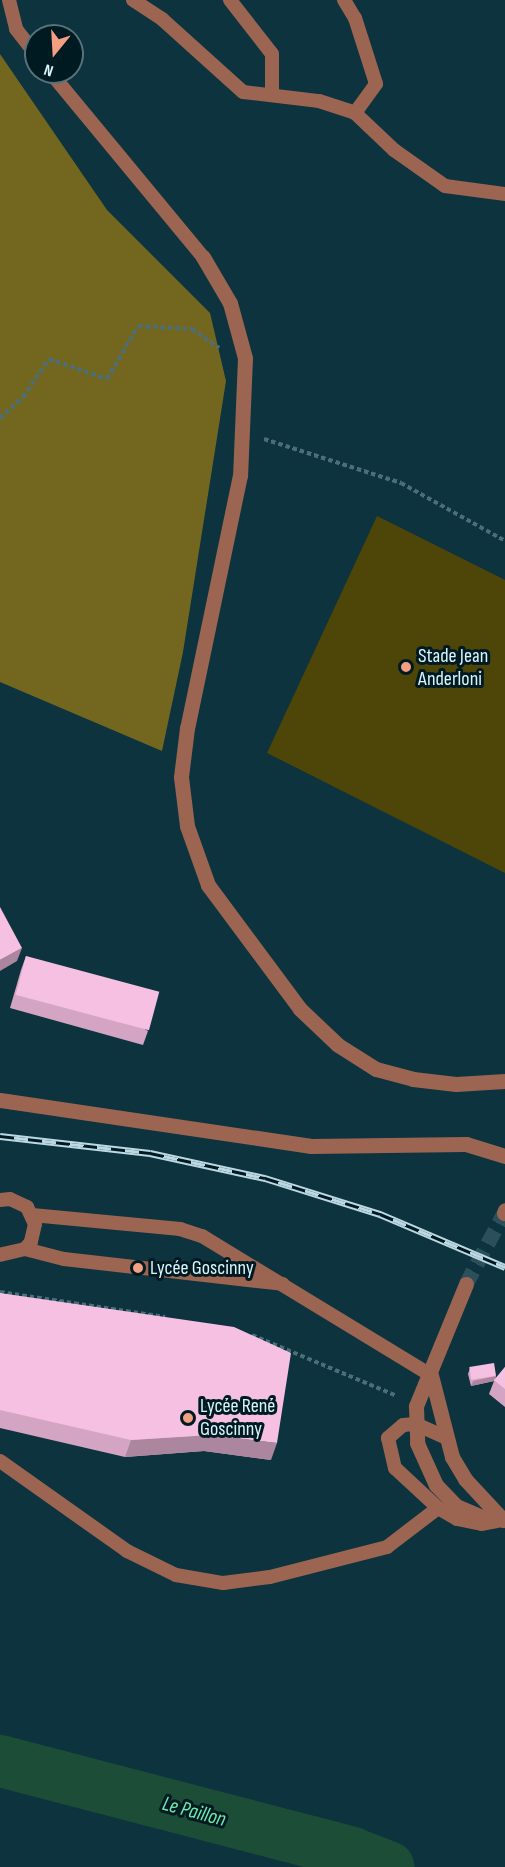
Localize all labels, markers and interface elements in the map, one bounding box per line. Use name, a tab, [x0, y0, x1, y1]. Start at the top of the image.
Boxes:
north arrow	[24, 24, 84, 84]
text: N	[42, 59, 56, 80]
place label: Stade Jean Anderloni	[418, 644, 488, 691]
marker: Stade Jean Anderloni	[399, 660, 413, 674]
place label: Lycée Goscinny	[150, 1256, 254, 1280]
marker: Lycée Goscinny	[131, 1261, 145, 1275]
place label: Lycée René Goscinny	[200, 1394, 275, 1441]
marker: Lycée René Goscinny	[181, 1411, 195, 1425]
water label: Le Paillon	[159, 1791, 229, 1833]

